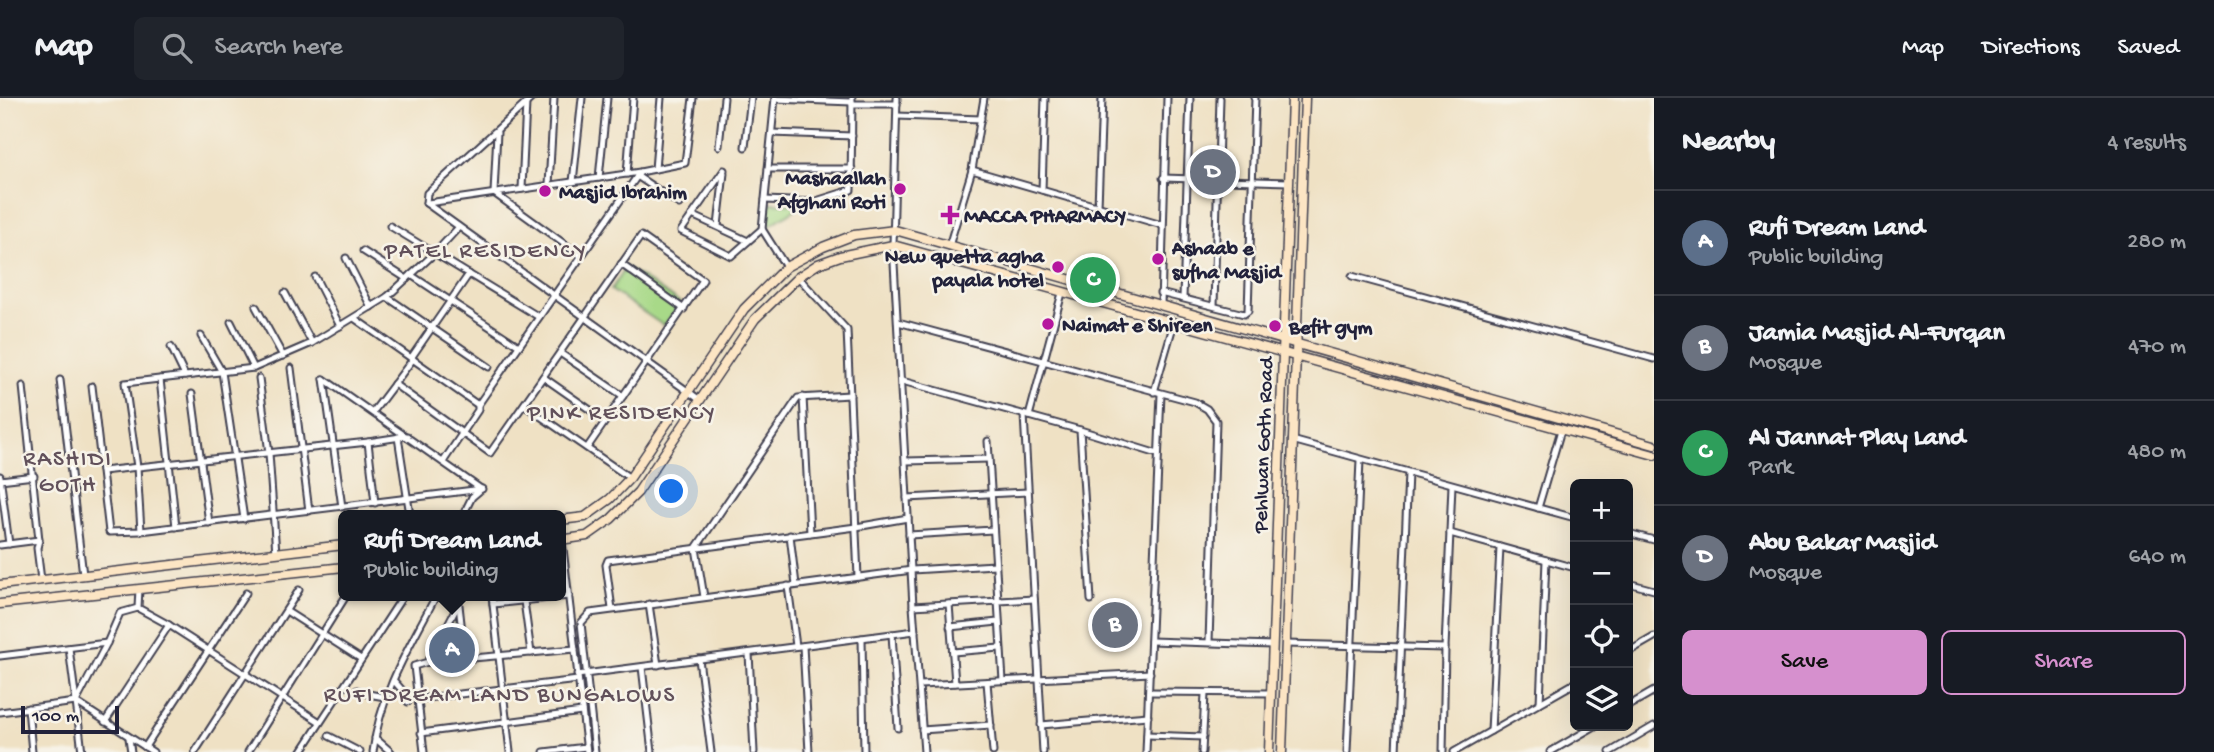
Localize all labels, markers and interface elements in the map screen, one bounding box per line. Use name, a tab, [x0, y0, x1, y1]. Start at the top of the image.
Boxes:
search box	[134, 17, 624, 80]
text: Map	[35, 29, 92, 67]
icon: search	[158, 29, 196, 67]
text: Search here	[214, 33, 343, 64]
text: Map	[1902, 34, 1944, 63]
text: Directions	[1982, 34, 2080, 63]
text: Saved	[2118, 34, 2179, 63]
text: Nearby	[1682, 126, 1775, 161]
text: 4 results	[2107, 130, 2186, 157]
pin: D	[1190, 146, 1236, 198]
place label: Mashaallah Afghani Roti	[777, 168, 887, 217]
marker: Mashaallah Afghani Roti	[892, 181, 908, 197]
place label: Masjid Ibrahim	[559, 182, 687, 207]
marker: Masjid Ibrahim	[537, 183, 553, 199]
place label: MACCA PHARMACY	[964, 206, 1126, 231]
marker: MACCA PHARMACY	[942, 207, 958, 223]
text: Rufi Dream Land	[1749, 214, 1925, 245]
text: A	[1698, 229, 1712, 256]
text: 280 m	[2127, 229, 2186, 256]
place label: Ashaab e sufha Masjid	[1171, 238, 1284, 287]
district label: PATEL RESIDENCY	[383, 239, 588, 266]
text: Public building	[1749, 245, 1883, 272]
place label: New quetta agha payala hotel	[885, 246, 1045, 295]
marker: Ashaab e sufha Masjid	[1150, 251, 1166, 267]
pin: C	[1070, 254, 1116, 306]
marker: New quetta agha payala hotel	[1050, 259, 1066, 275]
place label: Naimat e Shireen	[1062, 315, 1214, 340]
marker: Naimat e Shireen	[1040, 316, 1056, 332]
place label: Befit gym	[1288, 317, 1372, 342]
marker: Befit gym	[1267, 318, 1283, 334]
text: Jamia Masjid Al-Furqan	[1749, 319, 2005, 350]
text: B	[1699, 334, 1711, 361]
text: 470 m	[2128, 334, 2186, 361]
text: Mosque	[1749, 350, 1822, 377]
street label: Pehlwan Goth Road	[1250, 355, 1281, 535]
district label: PINK RESIDENCY	[526, 401, 717, 428]
text: Al Jannat Play Land	[1749, 424, 1965, 455]
text: C	[1699, 439, 1711, 466]
text: 480 m	[2128, 439, 2186, 466]
district label: RASHIDI GOTH	[23, 447, 113, 500]
text: Park	[1749, 455, 1793, 482]
your location	[654, 474, 688, 508]
map controls	[1570, 479, 1633, 731]
button: +	[1570, 479, 1633, 542]
popup	[338, 510, 566, 601]
text: Rufi Dream Land	[364, 527, 540, 558]
text: Abu Bakar Masjid	[1749, 529, 1936, 560]
button: −	[1570, 542, 1633, 605]
text: D	[1698, 544, 1713, 571]
text: 640 m	[2129, 544, 2186, 571]
text: Public building	[364, 558, 499, 585]
text: Mosque	[1749, 560, 1822, 587]
pin: B	[1092, 599, 1138, 651]
button: locate	[1570, 605, 1633, 668]
pin: A	[429, 624, 475, 676]
button: Save	[1682, 630, 1927, 695]
button: Share	[1941, 630, 2186, 695]
button: layers	[1570, 668, 1633, 731]
district label: RUFI DREAM LAND BUNGALOWS	[324, 683, 676, 710]
scale bar	[21, 703, 119, 735]
text: 100 m	[32, 706, 79, 729]

